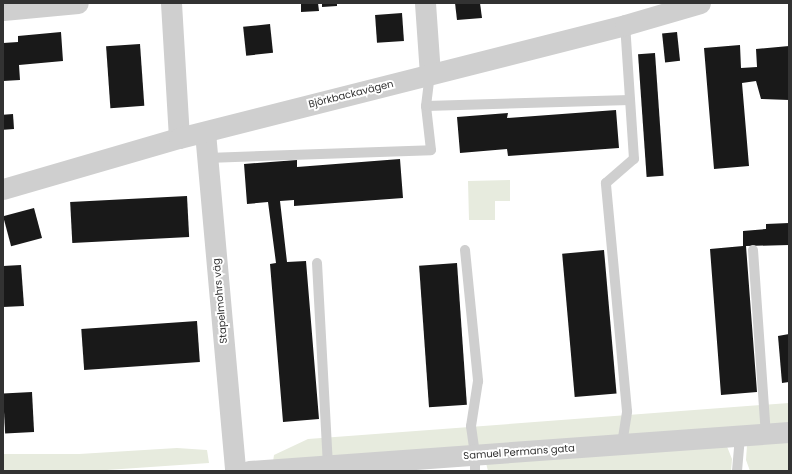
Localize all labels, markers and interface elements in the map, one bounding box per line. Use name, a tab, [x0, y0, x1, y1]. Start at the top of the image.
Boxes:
street label: Björkbackavägen	[307, 78, 395, 110]
street label: Stapelmohrs väg	[210, 258, 230, 344]
street label: Samuel Permans gata	[463, 442, 575, 462]

